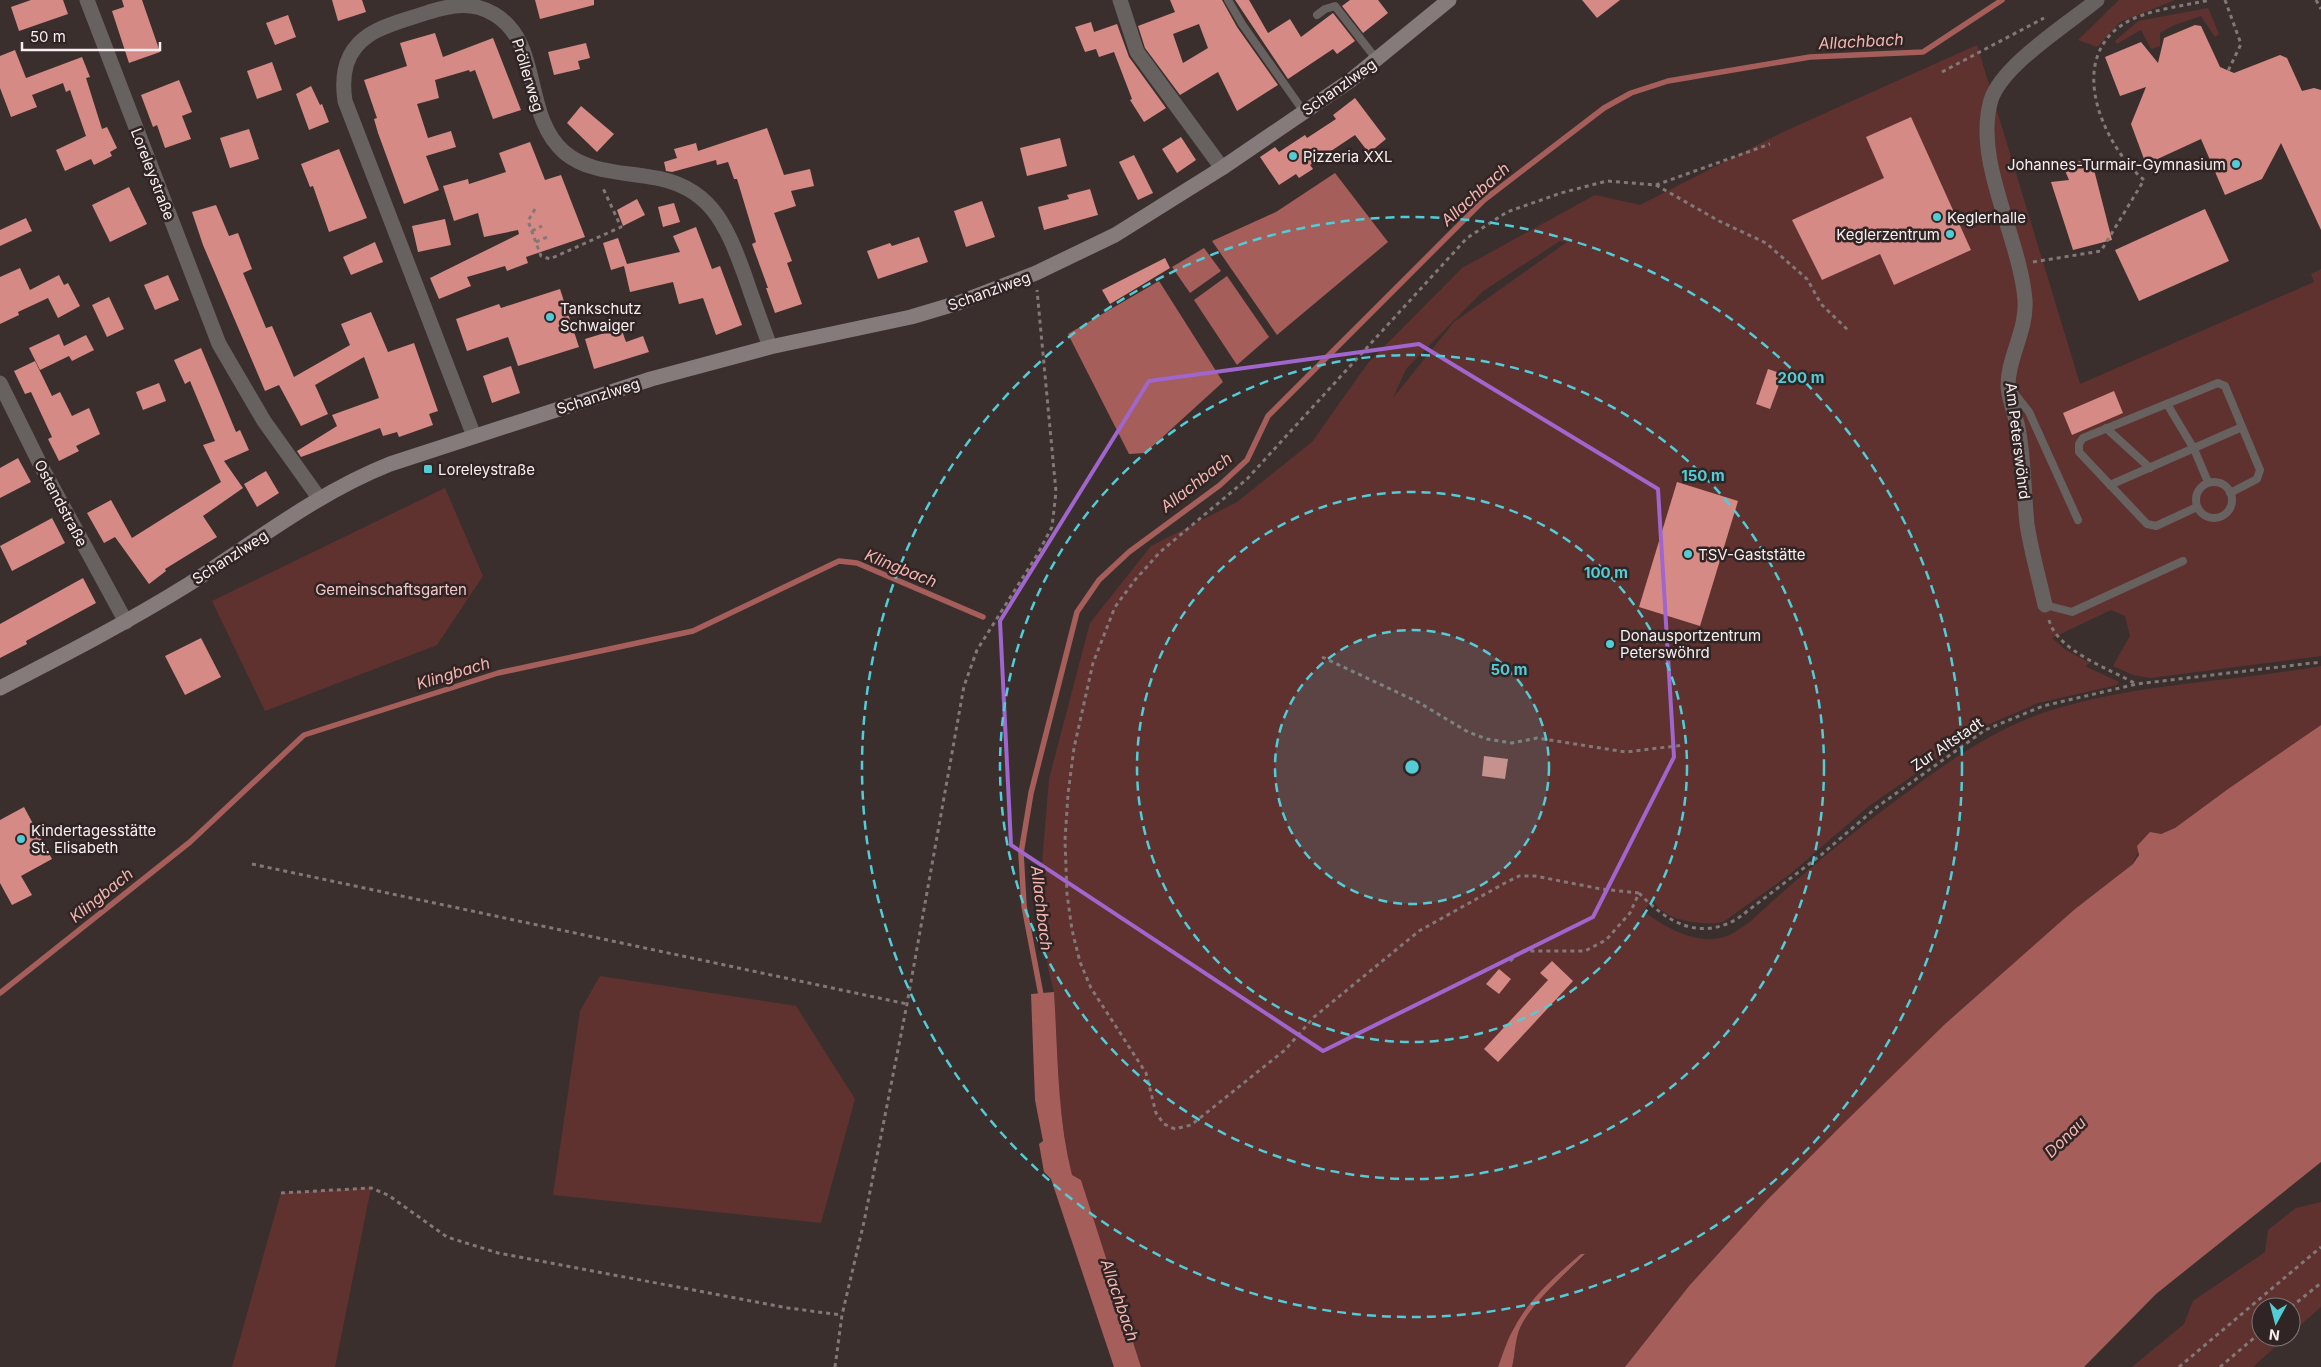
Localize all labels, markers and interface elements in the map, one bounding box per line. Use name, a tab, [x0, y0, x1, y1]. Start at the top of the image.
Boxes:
scale bar	[22, 20, 160, 52]
text: 50 m	[30, 27, 66, 46]
water label: Allachbach	[1817, 29, 1904, 53]
street label: Pröllerweg	[508, 36, 548, 114]
street label: Schanzlweg	[1298, 54, 1380, 120]
street label: Loreleystraße	[127, 125, 179, 223]
place label: Pizzeria XXL	[1303, 147, 1392, 166]
marker: Pizzeria XXL	[1287, 150, 1299, 162]
place label: Johannes-Turmair-Gymnasium	[2007, 155, 2226, 174]
water label: Allachbach	[1436, 158, 1513, 231]
marker: Johannes-Turmair-Gymnasium	[2230, 158, 2242, 170]
place label: Keglerhalle	[1947, 208, 2026, 227]
marker: Keglerhalle	[1931, 211, 1943, 223]
place label: Keglerzentrum	[1836, 225, 1940, 244]
marker: Keglerzentrum	[1944, 228, 1956, 240]
street label: Schanzlweg	[945, 267, 1033, 315]
place label: Tankschutz Schwaiger	[560, 299, 642, 335]
marker: Tankschutz Schwaiger	[544, 311, 556, 323]
text: 200 m	[1778, 368, 1824, 387]
street label: Schanzlweg	[554, 374, 642, 418]
street label: Am Peterswöhrd	[2001, 382, 2035, 500]
water label: Allachbach	[1155, 448, 1236, 517]
street label: Ostendstraße	[30, 456, 92, 550]
place label: Loreleystraße	[438, 460, 535, 479]
marker: Loreleystraße	[422, 463, 434, 475]
text: 150 m	[1681, 466, 1725, 485]
street label: Schanzlweg	[189, 526, 271, 588]
water label: Klingbach	[862, 544, 940, 592]
place label: TSV-Gaststätte	[1698, 545, 1805, 564]
marker: TSV-Gaststätte	[1682, 548, 1694, 560]
text: 100 m	[1584, 563, 1628, 582]
park label: Gemeinschaftsgarten	[315, 580, 467, 599]
place label: Donausportzentrum Peterswöhrd	[1620, 626, 1761, 662]
marker: Donausportzentrum Peterswöhrd	[1604, 638, 1616, 650]
water label: Klingbach	[414, 652, 492, 694]
text: 50 m	[1491, 660, 1527, 679]
street label: Zur Altstadt	[1907, 713, 1987, 775]
centre of rings	[1403, 758, 1421, 776]
place label: Kindertagesstätte St. Elisabeth	[31, 821, 156, 857]
marker: Kindertagesstätte St. Elisabeth	[15, 833, 27, 845]
water label: Klingbach	[65, 863, 137, 927]
water label: Allachbach	[1027, 863, 1057, 952]
water label: Donau	[2040, 1112, 2090, 1162]
water label: Allachbach	[1096, 1255, 1143, 1344]
north arrow	[2251, 1297, 2301, 1347]
text: N	[2268, 1326, 2281, 1344]

